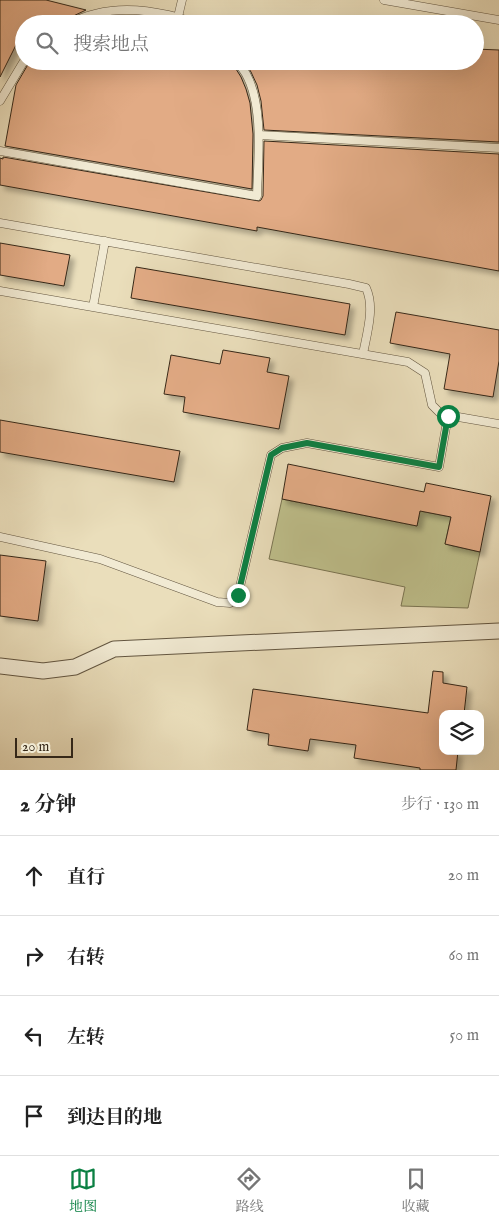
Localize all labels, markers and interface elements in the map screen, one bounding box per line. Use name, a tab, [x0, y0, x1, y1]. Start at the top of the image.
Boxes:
search box	[15, 15, 484, 70]
icon: search	[33, 29, 61, 57]
text: 搜索地点	[73, 33, 149, 57]
route start	[437, 405, 460, 428]
route end	[227, 584, 250, 607]
map controls	[439, 710, 484, 755]
button: layers	[439, 710, 484, 755]
scale bar	[15, 735, 72, 758]
text: 20 m	[22, 738, 49, 756]
text: 2 分钟	[20, 792, 76, 819]
text: 步行 · 130 m	[401, 795, 479, 815]
icon: ahead	[20, 862, 48, 890]
text: 直行	[67, 866, 105, 890]
text: 20 m	[448, 866, 479, 886]
icon: right	[20, 942, 48, 970]
text: 右转	[67, 946, 105, 970]
text: 60 m	[449, 946, 479, 966]
icon: left	[20, 1022, 48, 1050]
text: 左转	[67, 1026, 105, 1050]
text: 50 m	[450, 1026, 479, 1046]
icon: arrive	[20, 1102, 48, 1130]
text: 到达目的地	[67, 1106, 162, 1130]
tab: 地图	[69, 1165, 97, 1216]
tab: 路线	[235, 1165, 263, 1216]
tab: 收藏	[402, 1165, 430, 1216]

